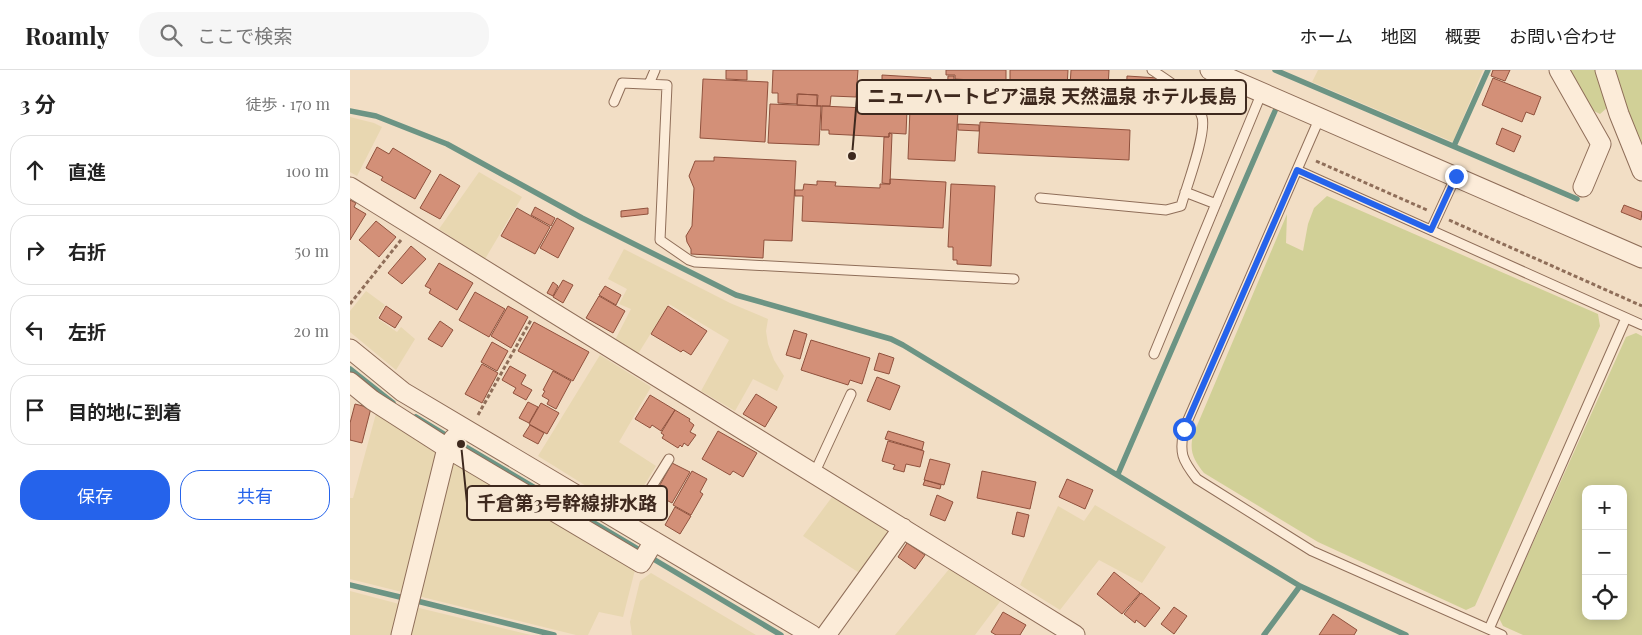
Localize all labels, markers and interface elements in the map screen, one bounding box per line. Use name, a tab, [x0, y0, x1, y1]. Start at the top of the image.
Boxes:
search box	[139, 12, 489, 57]
text: Roamly	[25, 19, 109, 51]
icon: search	[157, 21, 185, 49]
text: ここで検索	[197, 22, 292, 48]
text: ホーム	[1300, 24, 1353, 48]
text: 地図	[1381, 24, 1417, 48]
text: 概要	[1445, 24, 1481, 48]
text: お問い合わせ	[1509, 24, 1617, 48]
callout: ニューハートピア温泉 天然温泉 ホテル長島	[857, 80, 1246, 114]
text: ニューハートピア温泉 天然温泉 ホテル長島	[867, 82, 1237, 108]
text: 3 分	[20, 89, 56, 117]
text: 徒歩 · 170 m	[246, 93, 330, 114]
icon: ahead	[21, 156, 49, 184]
text: 直進	[68, 158, 106, 184]
text: 100 m	[286, 160, 329, 181]
route end	[1445, 165, 1468, 188]
icon: right	[21, 236, 49, 264]
text: 右折	[68, 238, 106, 264]
text: 50 m	[295, 240, 329, 261]
icon: left	[21, 316, 49, 344]
text: 左折	[68, 318, 106, 344]
text: 20 m	[294, 320, 329, 341]
icon: arrive	[21, 396, 49, 424]
text: 目的地に到着	[68, 398, 182, 424]
route start	[1173, 418, 1196, 441]
button: 保存	[20, 470, 170, 520]
button: 共有	[180, 470, 330, 520]
map controls	[1582, 485, 1627, 620]
button: +	[1582, 485, 1627, 530]
callout: 千倉第3号幹線排水路	[467, 486, 667, 520]
text: 千倉第3号幹線排水路	[477, 489, 657, 515]
button: −	[1582, 530, 1627, 575]
button: locate	[1582, 575, 1627, 620]

